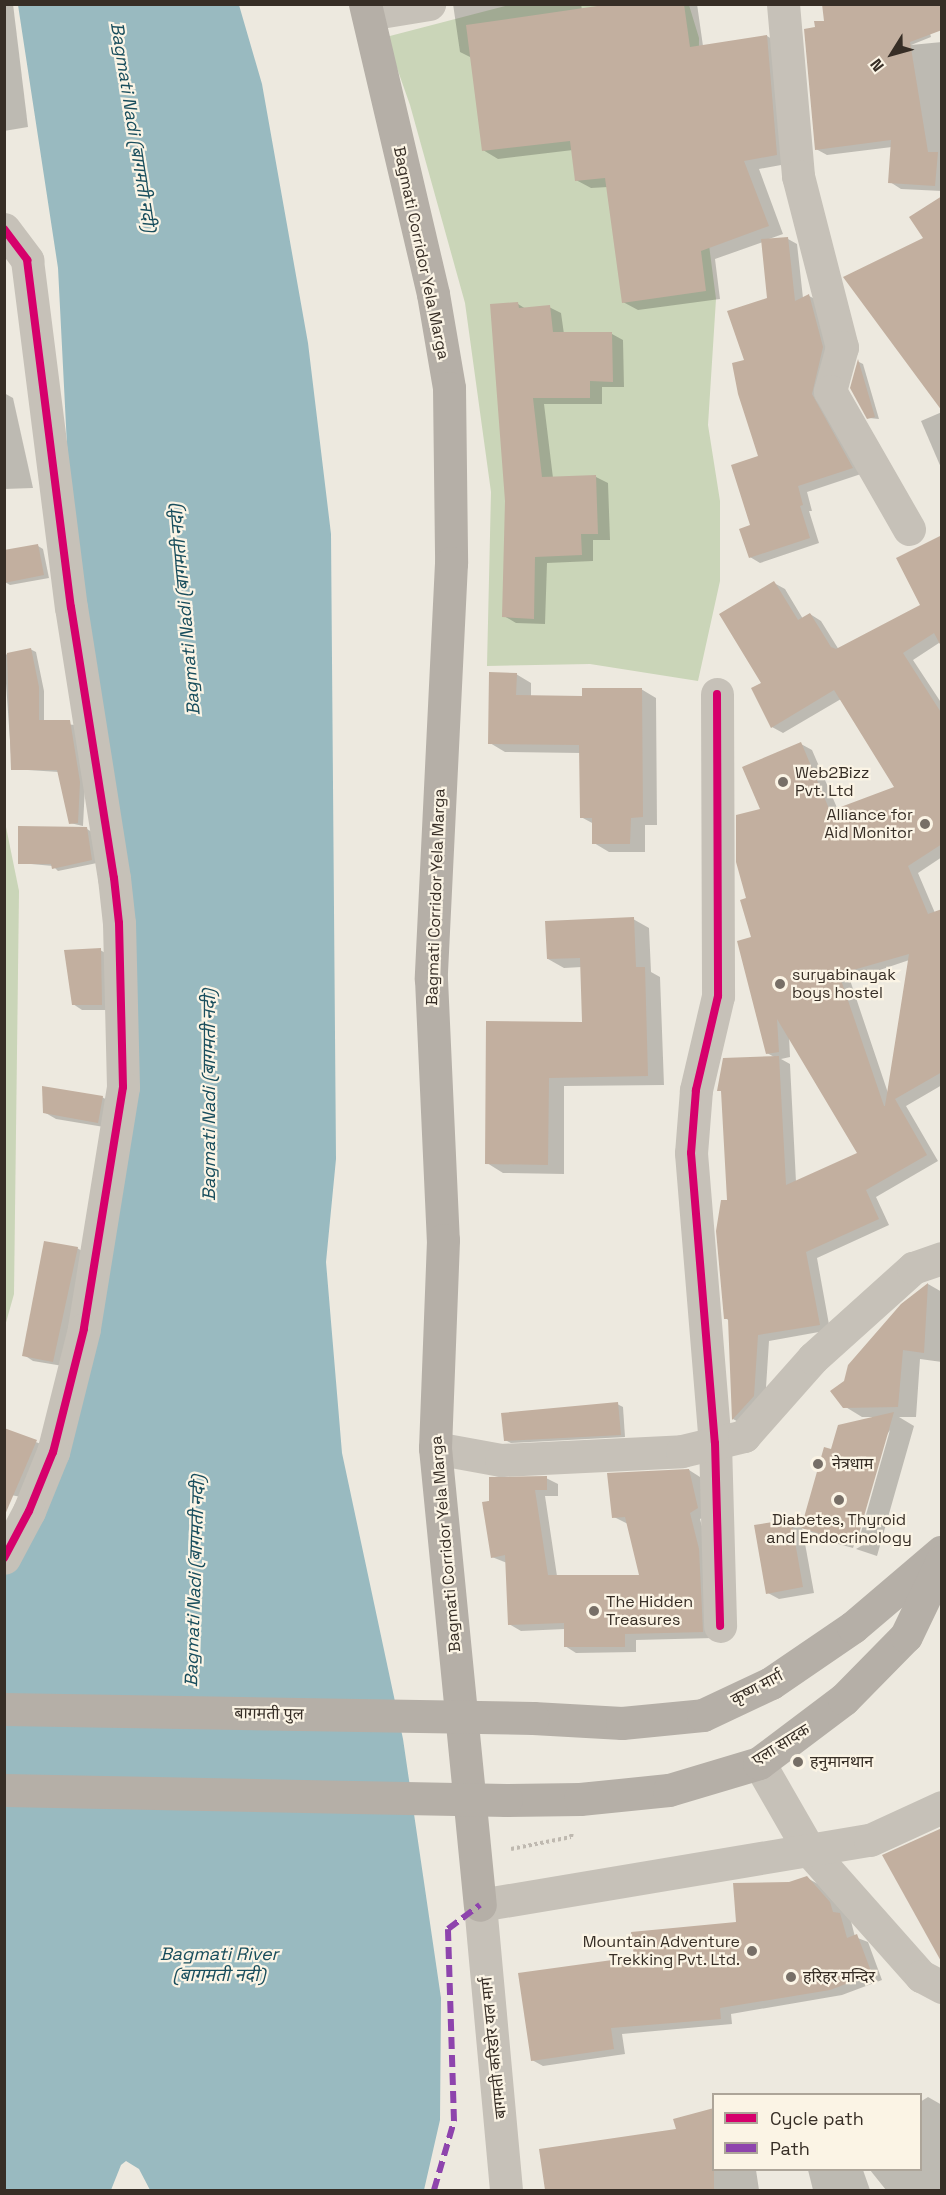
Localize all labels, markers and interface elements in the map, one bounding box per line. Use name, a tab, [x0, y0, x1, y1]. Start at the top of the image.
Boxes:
water label: Bagmati Nadi (बागमती नदी)	[106, 21, 160, 233]
north arrow	[862, 24, 922, 84]
text: N	[866, 55, 889, 76]
street label: Bagmati Corridor Yela Marga	[389, 145, 453, 361]
water label: Bagmati Nadi (बागमती नदी)	[165, 503, 205, 717]
place label: Web2Bizz Pvt. Ltd	[795, 763, 869, 801]
marker: Web2Bizz Pvt. Ltd	[776, 775, 790, 789]
street label: Bagmati Corridor Yela Marga	[423, 788, 449, 1006]
place label: Alliance for Aid Monitor	[824, 805, 913, 843]
marker: Alliance for Aid Monitor	[918, 817, 932, 831]
place label: suryabinayak boys hostel	[792, 965, 896, 1003]
marker: suryabinayak boys hostel	[773, 977, 787, 991]
water label: Bagmati Nadi (बागमती नदी)	[198, 989, 220, 1201]
street label: Bagmati Corridor Yela Marga	[427, 1435, 465, 1653]
place label: नेत्रधाम	[832, 1454, 873, 1474]
marker: नेत्रधाम	[809, 1455, 827, 1473]
water label: Bagmati Nadi (बागमती नदी)	[181, 1475, 209, 1687]
marker: Diabetes, Thyroid and Endocrinology	[830, 1491, 848, 1509]
place label: Diabetes, Thyroid and Endocrinology	[766, 1510, 912, 1548]
place label: The Hidden Treasures	[606, 1592, 693, 1630]
marker: The Hidden Treasures	[587, 1604, 601, 1618]
street label: कृष्ण मार्ग	[728, 1666, 786, 1710]
street label: बागमती पुल	[234, 1704, 304, 1724]
street label: एला सादक	[749, 1720, 813, 1770]
place label: हनुमानथान	[810, 1752, 873, 1772]
marker: हनुमानथान	[791, 1755, 805, 1769]
place label: Mountain Adventure Trekking Pvt. Ltd.	[582, 1932, 740, 1970]
water label: Bagmati River (बागमती नदी)	[160, 1944, 278, 1986]
marker: Mountain Adventure Trekking Pvt. Ltd.	[745, 1944, 759, 1958]
place label: हरिहर मन्दिर	[803, 1967, 875, 1987]
marker: हरिहर मन्दिर	[784, 1970, 798, 1984]
street label: बागमती करिडोर यल मार्ग	[477, 1976, 511, 2120]
legend	[712, 2093, 922, 2171]
text: Cycle path	[770, 2107, 864, 2130]
text: Path	[770, 2137, 810, 2160]

